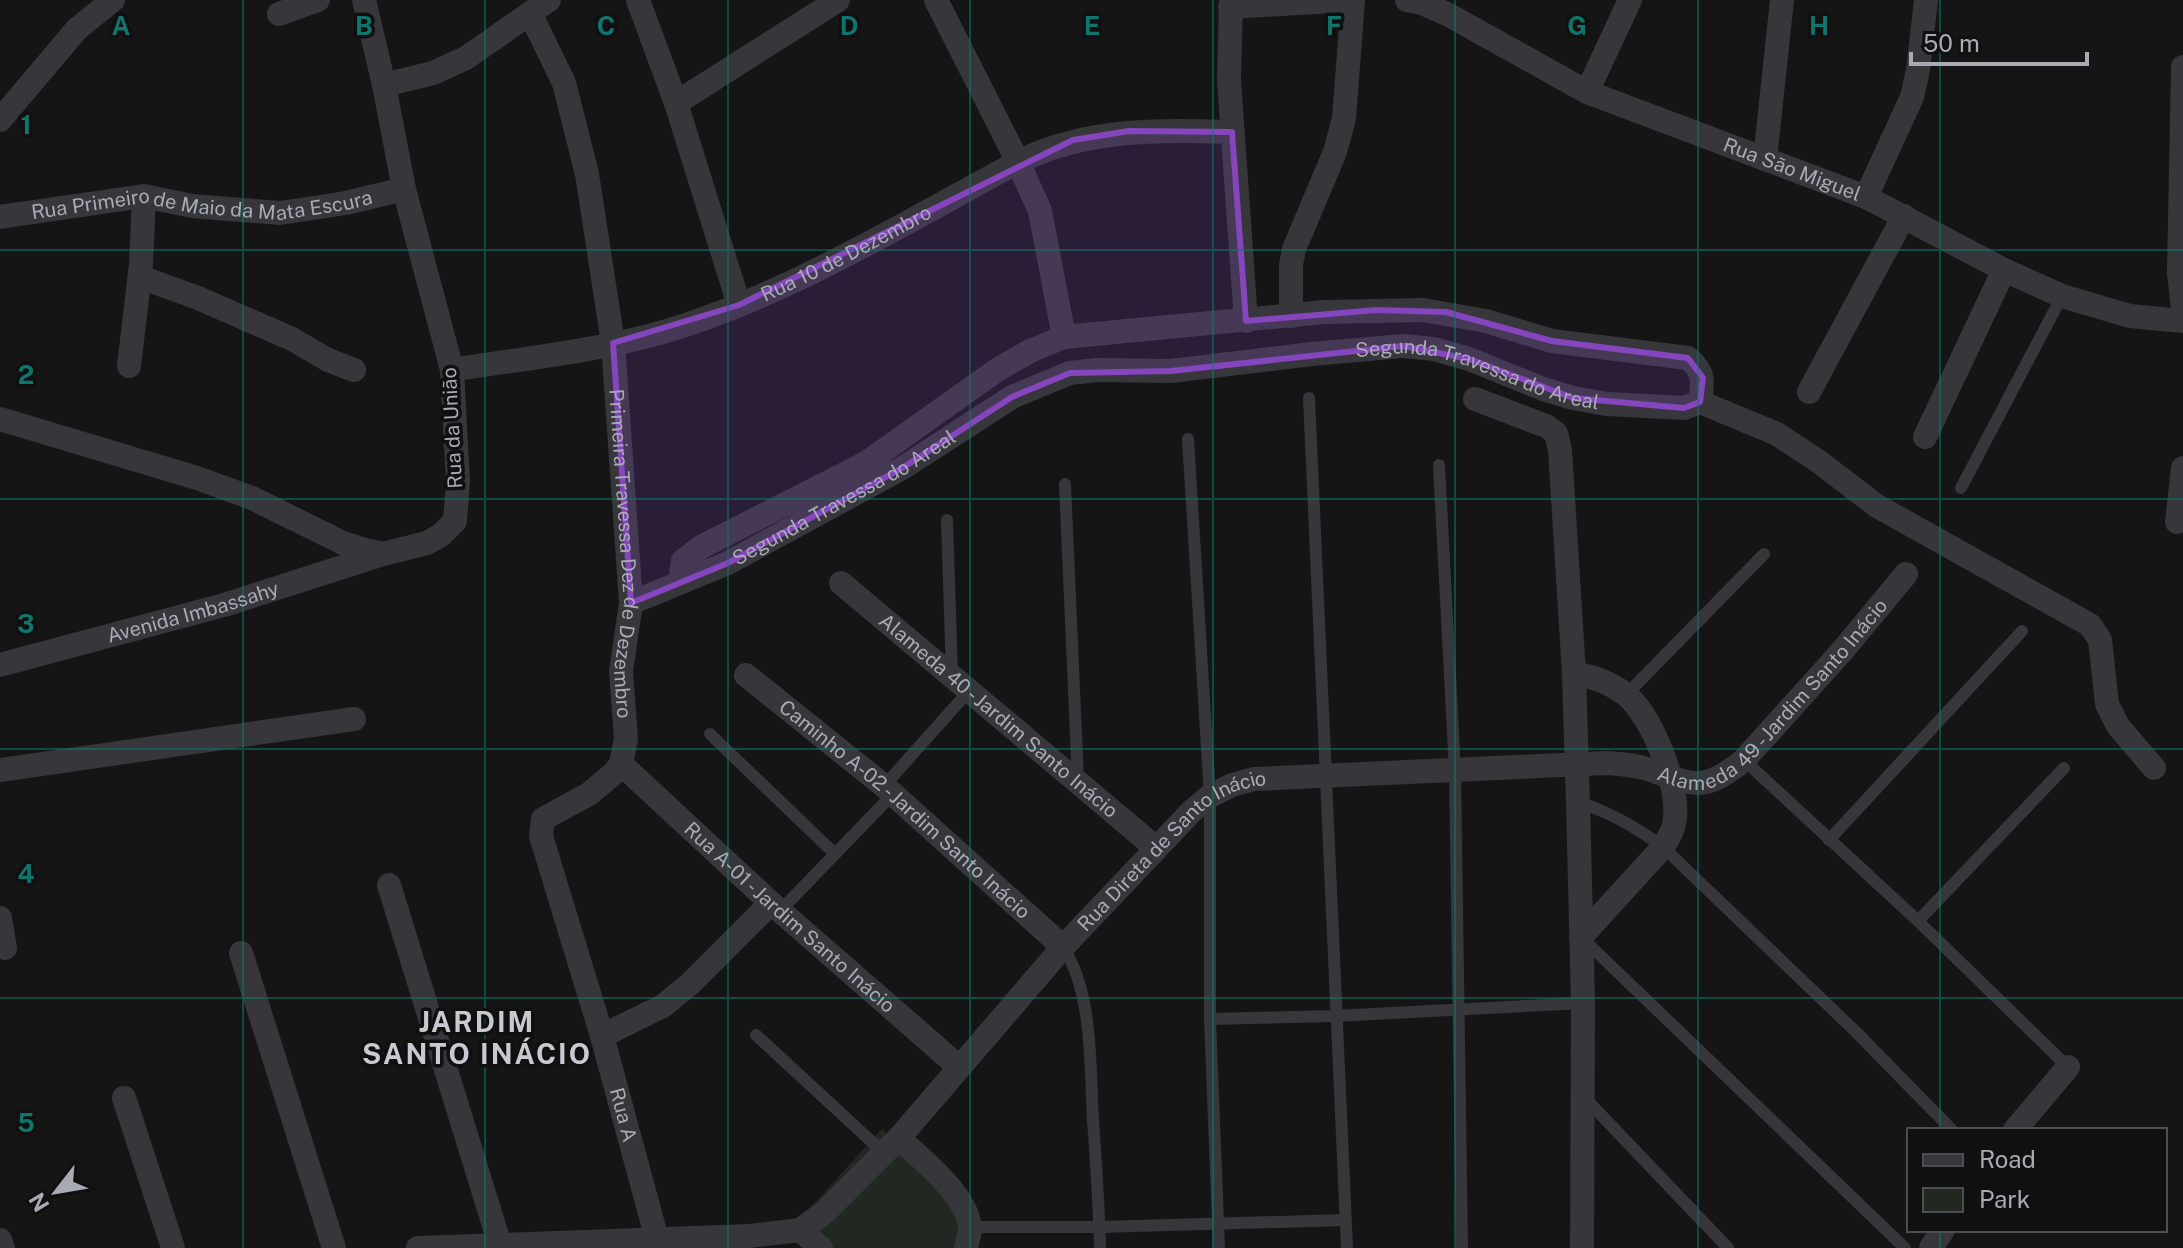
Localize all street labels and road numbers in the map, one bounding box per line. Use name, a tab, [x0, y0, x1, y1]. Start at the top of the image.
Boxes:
street label: Rua São Miguel	[1720, 132, 1864, 206]
street label: Rua Primeiro de Maio da Mata Escura	[30, 183, 375, 226]
street label: Rua 10 de Dezembro	[757, 200, 935, 307]
street label: Segunda Travessa do Areal	[1354, 334, 1601, 414]
street label: Rua da União	[437, 367, 467, 489]
street label: Primeira Travessa Dez de Dezembro	[604, 388, 644, 719]
street label: Segunda Travessa do Areal	[728, 425, 960, 570]
street label: Avenida Imbassahy	[104, 576, 282, 648]
street label: Alameda 49 - Jardim Santo Inácio	[1654, 594, 1892, 795]
street label: Alameda 40 - Jardim Santo Inácio	[874, 608, 1123, 823]
street label: Caminho A-02 - Jardim Santo Inácio	[774, 695, 1035, 924]
street label: Rua Direta de Santo Inácio	[1072, 766, 1267, 936]
street label: Rua A-01 - Jardim Santo Inácio	[679, 817, 900, 1018]
street label: Rua A	[605, 1085, 642, 1145]

